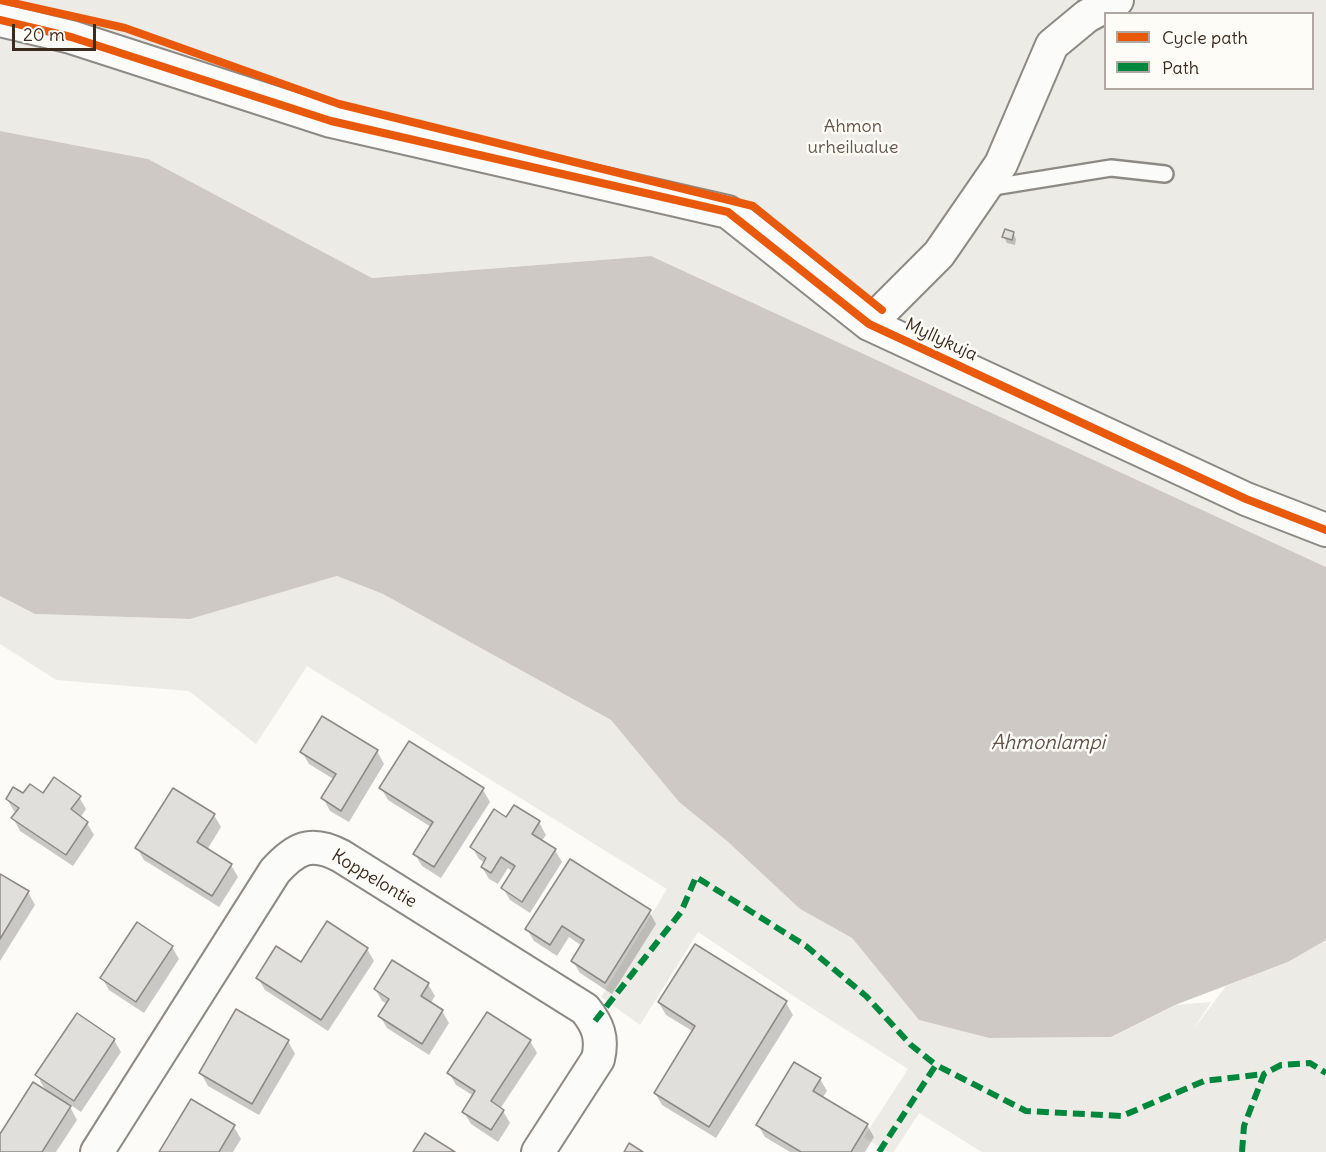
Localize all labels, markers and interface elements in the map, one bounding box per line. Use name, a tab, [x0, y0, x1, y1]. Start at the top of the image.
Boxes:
scale bar	[15, 12, 99, 50]
legend	[1104, 12, 1314, 90]
text: 20 m	[23, 23, 65, 46]
text: Cycle path	[1162, 26, 1248, 49]
text: Path	[1162, 56, 1199, 79]
park label: Ahmon urheilualue	[808, 116, 898, 158]
street label: Myllykuja	[902, 314, 980, 366]
water label: Ahmonlampi	[991, 731, 1105, 755]
street label: Koppelontie	[328, 845, 420, 913]

